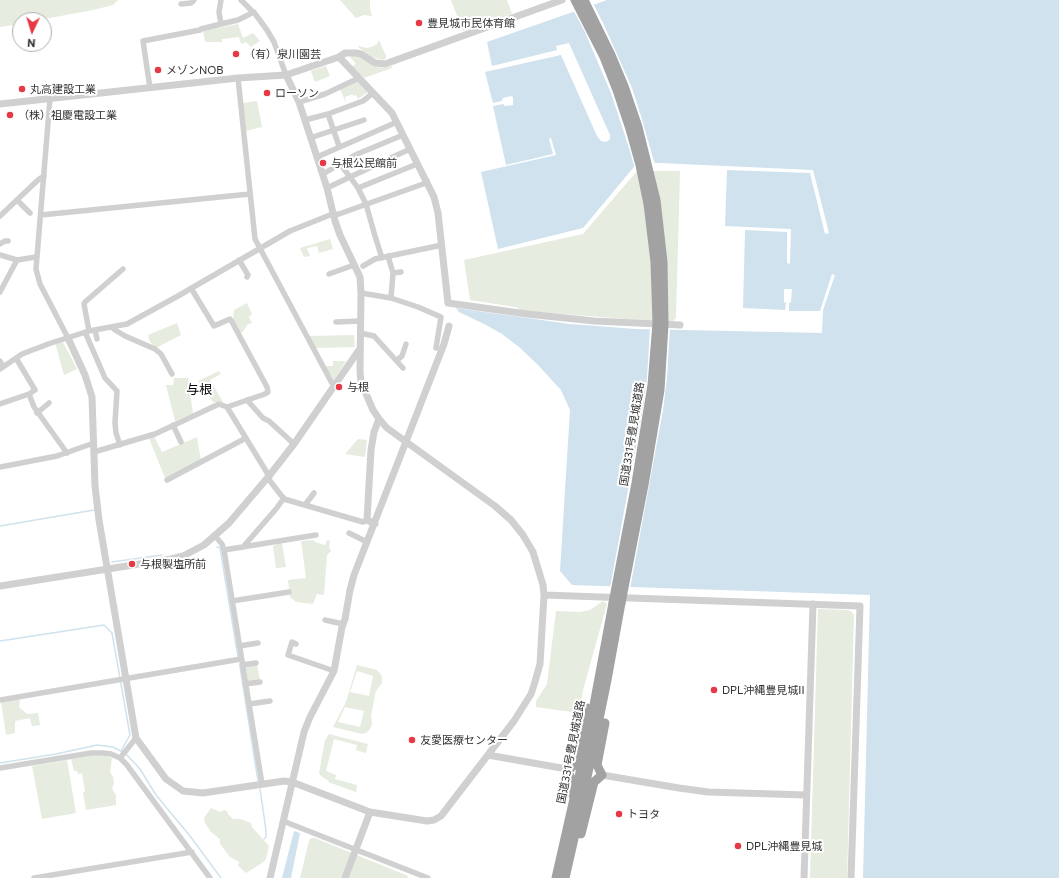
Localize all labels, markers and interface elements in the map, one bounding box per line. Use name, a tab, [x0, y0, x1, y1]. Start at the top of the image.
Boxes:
north arrow	[12, 12, 52, 52]
place label: 豊見城市民体育館	[427, 16, 515, 30]
marker: 豊見城市民体育館	[414, 18, 424, 28]
text: N	[27, 37, 36, 50]
place label: （有）泉川園芸	[244, 47, 321, 61]
marker: （有）泉川園芸	[231, 49, 241, 59]
place label: メゾンNOB	[166, 63, 223, 77]
marker: メゾンNOB	[153, 65, 163, 75]
place label: 丸高建設工業	[30, 82, 96, 96]
marker: 丸高建設工業	[17, 84, 27, 94]
place label: ローソン	[275, 86, 319, 100]
marker: ローソン	[262, 88, 272, 98]
place label: （株）祖慶電設工業	[18, 108, 117, 122]
marker: （株）祖慶電設工業	[5, 110, 15, 120]
place label: 与根公民館前	[331, 156, 397, 170]
marker: 与根公民館前	[318, 158, 328, 168]
place label: 与根	[347, 380, 369, 394]
street label: 国道331号豊見城道路	[617, 381, 647, 487]
district label: 与根	[186, 382, 212, 398]
marker: 与根	[334, 382, 344, 392]
place label: 与根製塩所前	[140, 557, 206, 571]
marker: 与根製塩所前	[127, 559, 137, 569]
place label: DPL沖縄豊見城II	[722, 683, 804, 697]
marker: DPL沖縄豊見城II	[709, 685, 719, 695]
street label: 国道331号豊見城道路	[554, 699, 588, 805]
place label: 友愛医療センター	[420, 733, 508, 747]
marker: 友愛医療センター	[407, 735, 417, 745]
place label: トヨタ	[627, 807, 660, 821]
marker: トヨタ	[614, 809, 624, 819]
place label: DPL沖縄豊見城	[746, 839, 822, 853]
marker: DPL沖縄豊見城	[733, 841, 743, 851]

